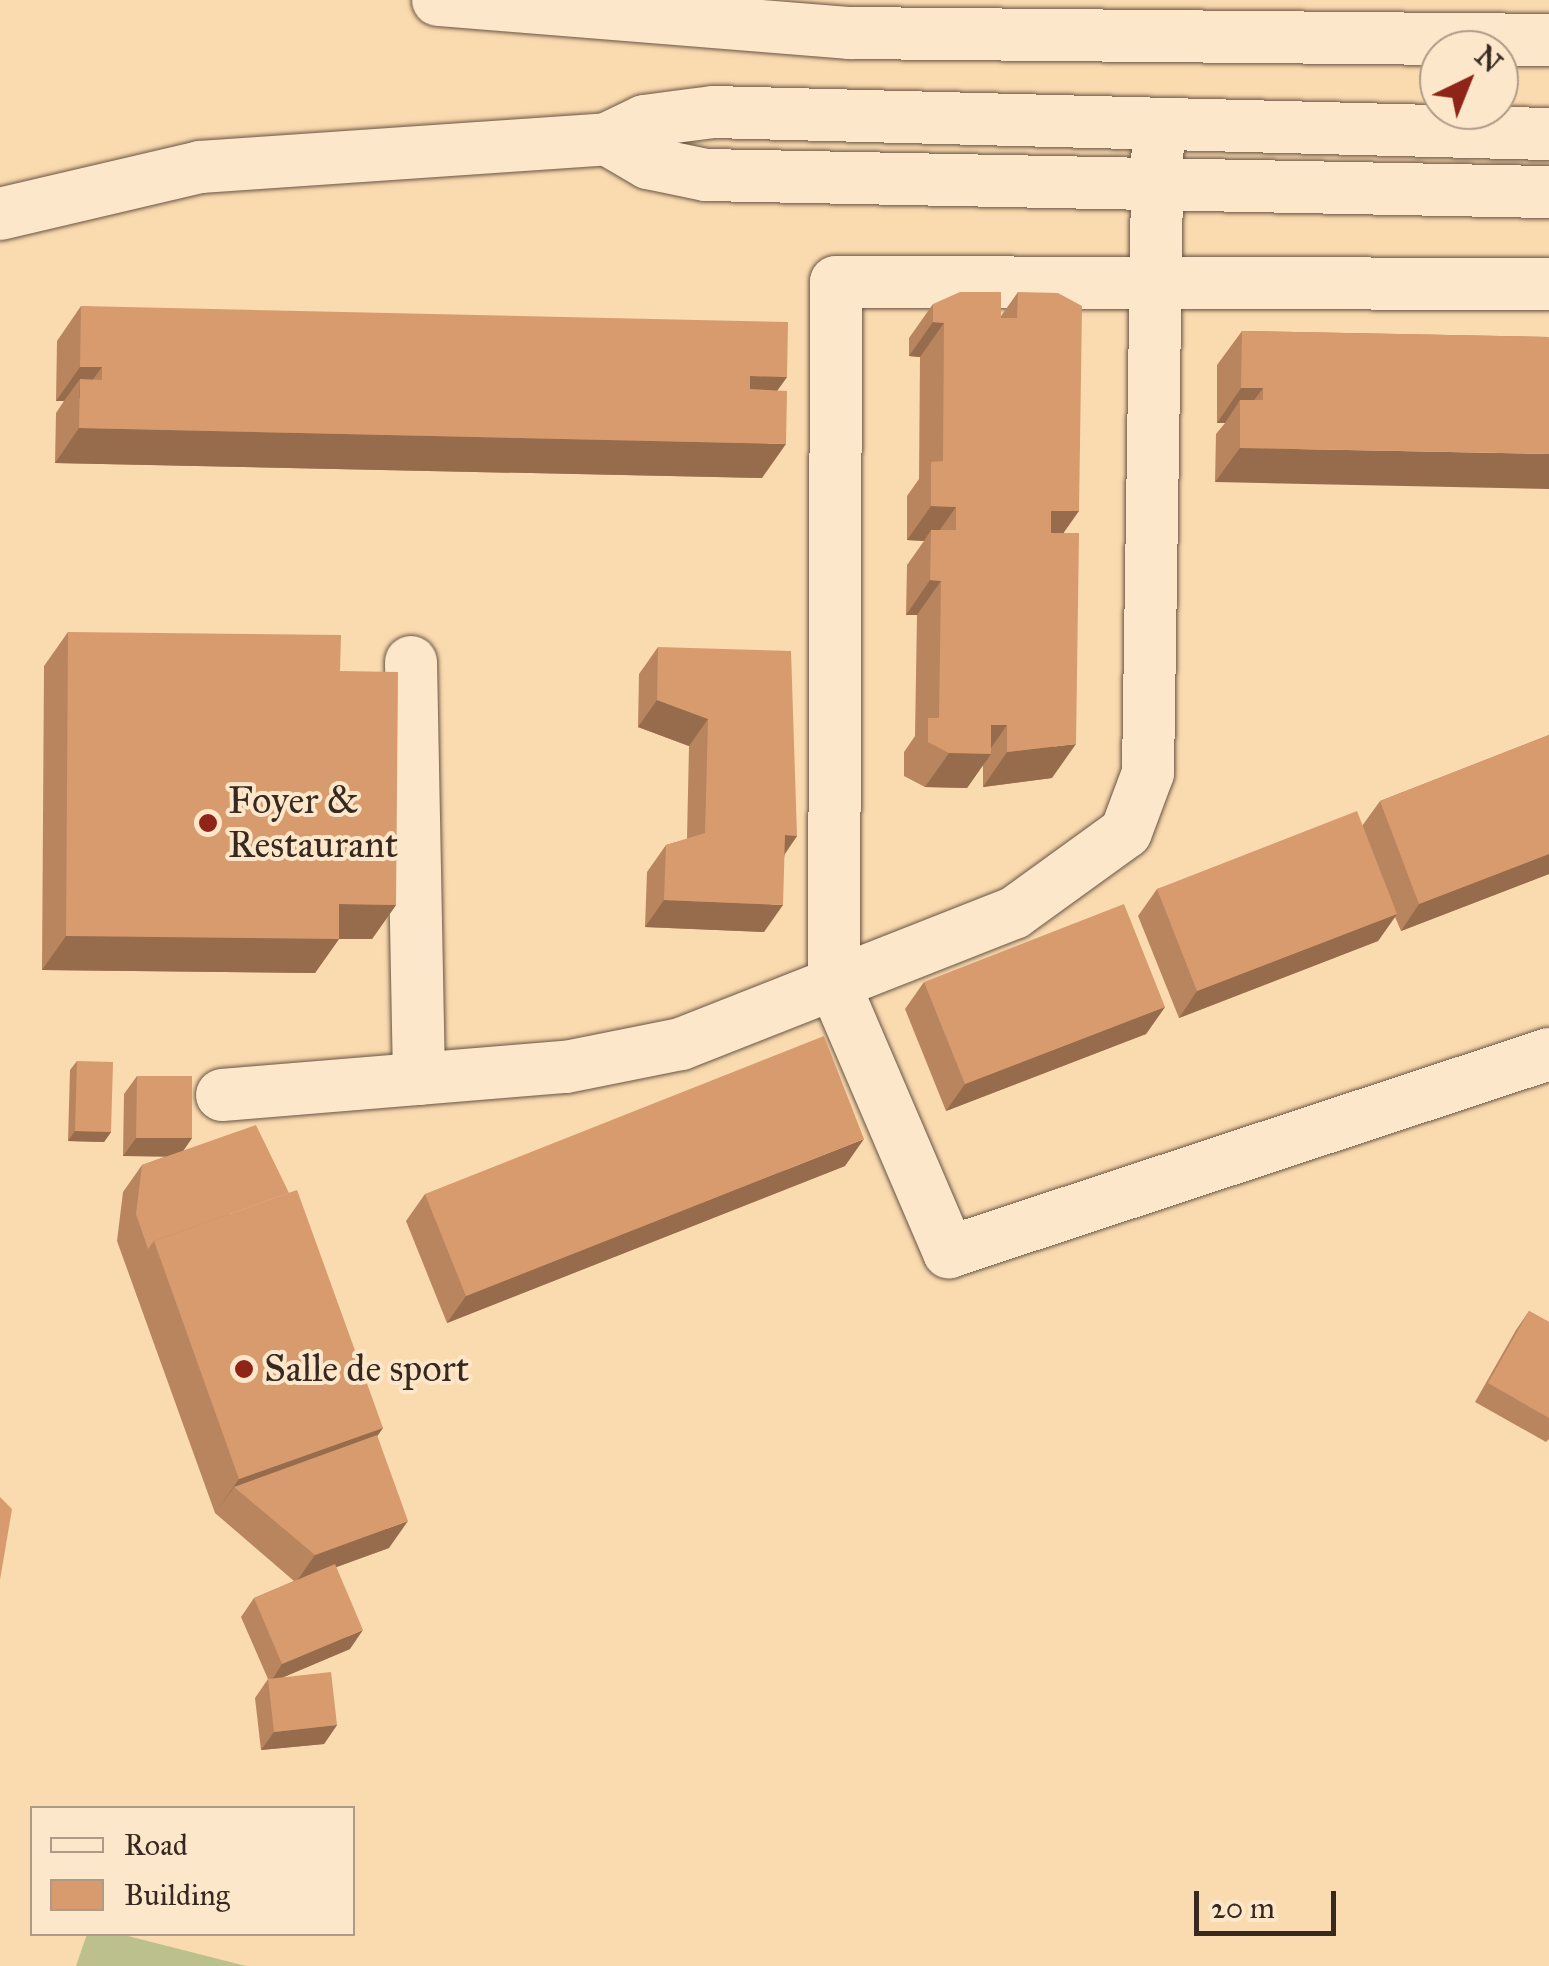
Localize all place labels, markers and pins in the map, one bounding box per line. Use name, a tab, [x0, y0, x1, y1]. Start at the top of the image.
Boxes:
place label: Foyer & Restaurant	[228, 778, 398, 868]
marker: Foyer & Restaurant	[197, 812, 219, 834]
place label: Salle de sport	[264, 1346, 469, 1392]
marker: Salle de sport	[233, 1358, 255, 1380]

